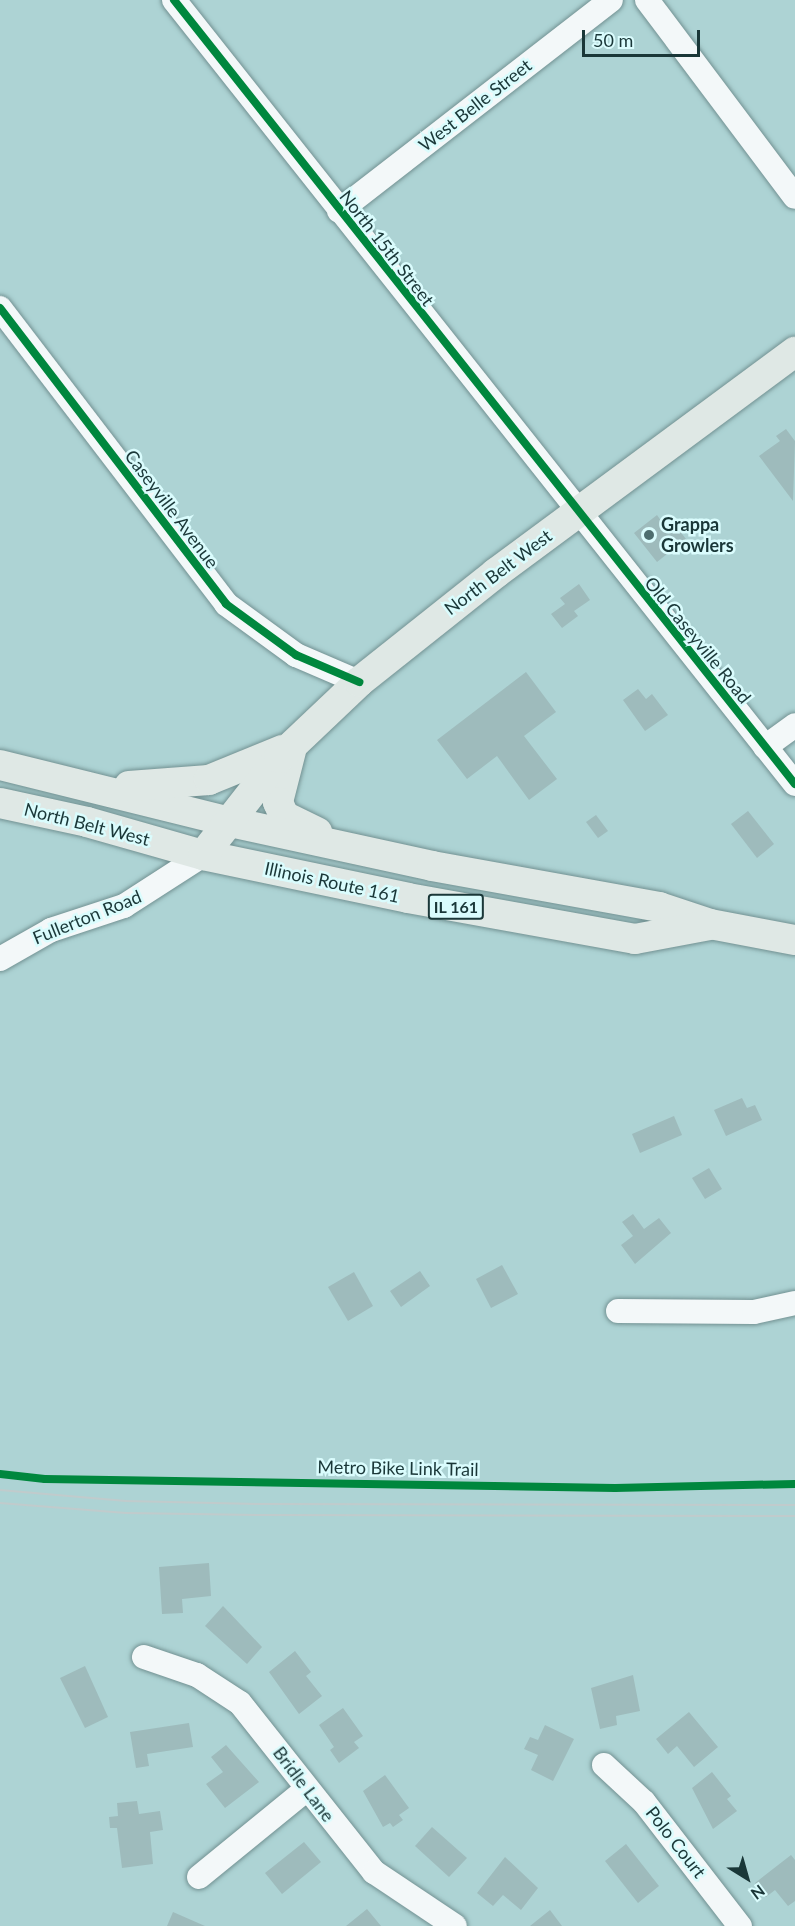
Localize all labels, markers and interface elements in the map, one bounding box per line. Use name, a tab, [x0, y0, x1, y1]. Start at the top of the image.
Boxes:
scale bar	[585, 18, 704, 56]
text: 50 m	[593, 29, 633, 51]
street label: West Belle Street	[414, 54, 536, 156]
street label: North 15th Street	[335, 186, 439, 310]
street label: Caseyville Avenue	[120, 445, 224, 573]
place label: Grappa Growlers	[661, 514, 734, 556]
street label: North Belt West	[440, 525, 556, 619]
marker: Grappa Growlers	[642, 528, 656, 542]
street label: Old Caseyville Road	[640, 572, 756, 708]
street label: North Belt West	[22, 798, 152, 850]
street label: Illinois Route 161	[263, 857, 401, 907]
street label: Fullerton Road	[30, 885, 144, 949]
road number: IL 161	[428, 894, 484, 920]
street label: Metro Bike Link Trail	[317, 1456, 479, 1480]
street label: Bridle Lane	[269, 1742, 339, 1826]
street label: Polo Court	[641, 1802, 711, 1882]
north arrow	[717, 1848, 777, 1908]
text: N	[747, 1881, 769, 1904]

